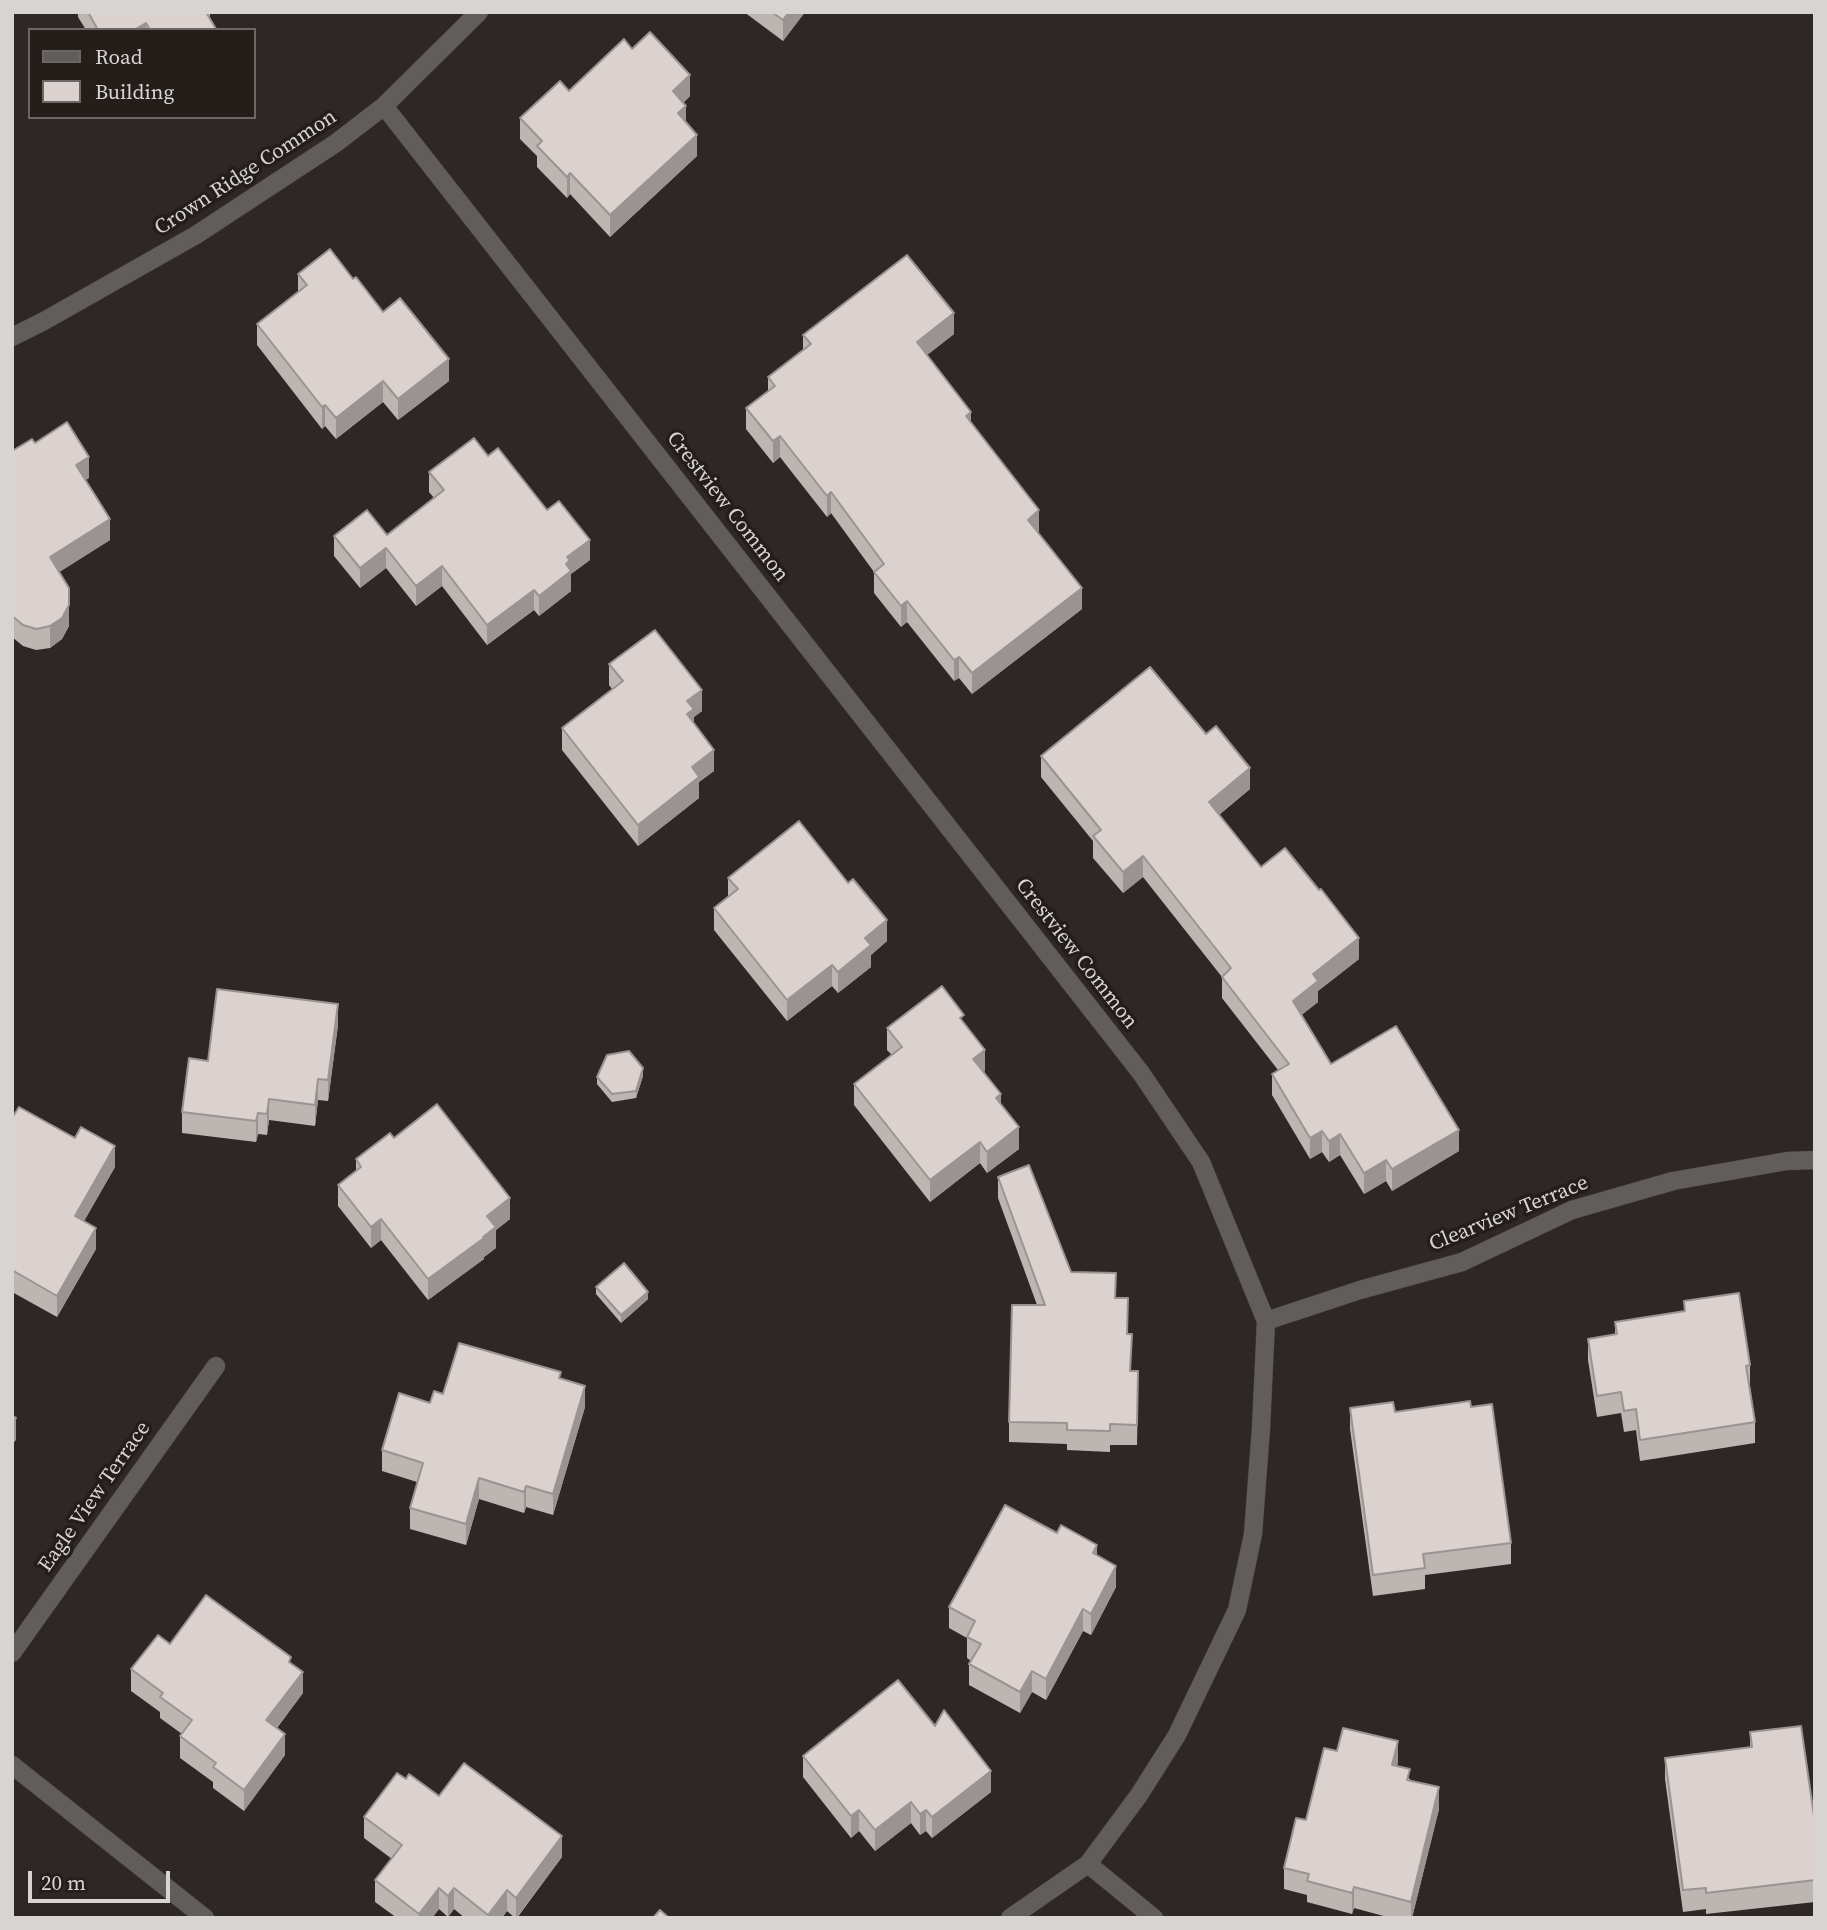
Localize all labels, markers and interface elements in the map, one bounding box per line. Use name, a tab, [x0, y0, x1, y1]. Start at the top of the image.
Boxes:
legend	[28, 28, 256, 119]
text: Road	[95, 42, 143, 71]
text: Building	[95, 77, 174, 106]
street label: Crown Ridge Common	[150, 105, 342, 241]
street label: Crestview Common	[660, 427, 794, 587]
street label: Crestview Common	[1009, 874, 1143, 1034]
street label: Clearview Terrace	[1426, 1171, 1592, 1257]
street label: Eagle View Terrace	[34, 1417, 156, 1577]
scale bar	[32, 1856, 173, 1900]
text: 20 m	[41, 1868, 86, 1897]

